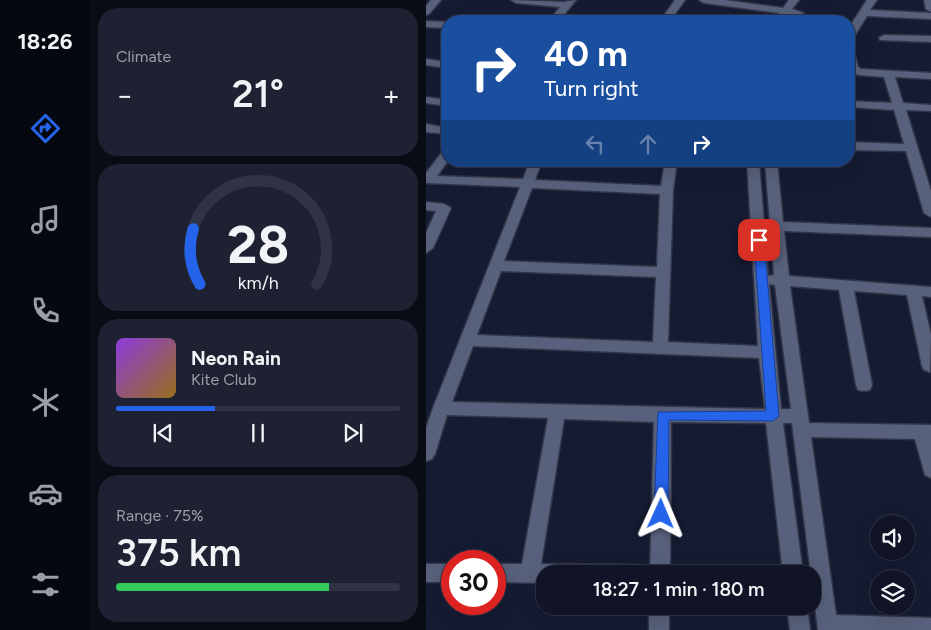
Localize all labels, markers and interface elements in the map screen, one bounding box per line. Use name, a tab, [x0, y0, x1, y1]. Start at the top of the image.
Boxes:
text: 18:26	[18, 28, 72, 55]
text: 40 m	[544, 33, 628, 75]
icon: right	[461, 35, 526, 100]
text: Climate	[116, 47, 171, 66]
text: 21°	[232, 71, 284, 117]
text: Turn right	[544, 75, 639, 102]
text: −	[116, 78, 133, 112]
text: +	[383, 78, 400, 112]
icon: directions	[28, 111, 63, 146]
icon: left	[581, 130, 609, 158]
icon: ahead	[634, 130, 662, 158]
icon: right	[687, 130, 715, 158]
icon: music	[28, 202, 63, 237]
text: 28	[227, 214, 289, 276]
pin	[738, 219, 780, 261]
icon: arrive	[745, 226, 773, 254]
text: km/h	[238, 272, 278, 293]
icon: phone	[28, 293, 63, 328]
text: Neon Rain	[191, 347, 281, 370]
text: Kite Club	[191, 370, 257, 389]
icon: climate	[28, 385, 63, 420]
icon: previous	[149, 419, 177, 447]
icon: pause	[244, 419, 272, 447]
icon: next	[339, 419, 367, 447]
icon: car	[28, 476, 63, 511]
position arrow	[634, 487, 686, 539]
text: Range · 75%	[116, 506, 204, 525]
map controls	[870, 515, 915, 615]
button: sound	[870, 515, 915, 560]
text: 375 km	[116, 530, 241, 576]
speed limit sign: 30	[441, 550, 506, 615]
icon: filters	[28, 567, 63, 602]
button: layers	[870, 570, 915, 615]
text: 18:27 · 1 min · 180 m	[593, 578, 764, 601]

